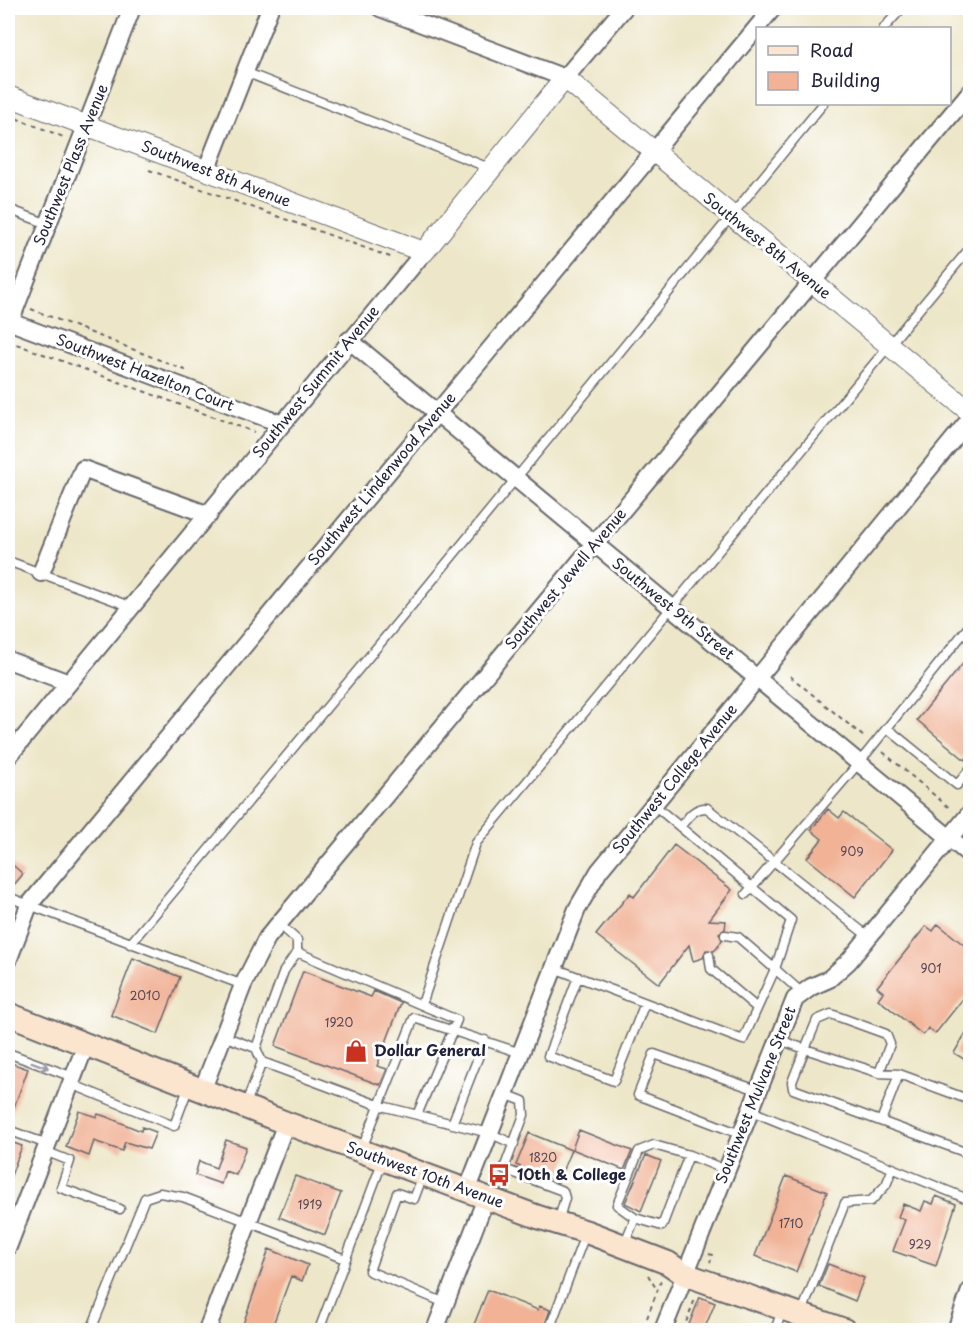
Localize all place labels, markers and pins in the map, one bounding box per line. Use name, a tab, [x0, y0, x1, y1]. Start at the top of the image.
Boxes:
shop icon: Dollar General	[343, 1038, 369, 1064]
place label: Dollar General	[374, 1038, 486, 1061]
bus stop icon: 10th & College	[486, 1162, 512, 1188]
place label: 10th & College	[517, 1162, 626, 1185]

